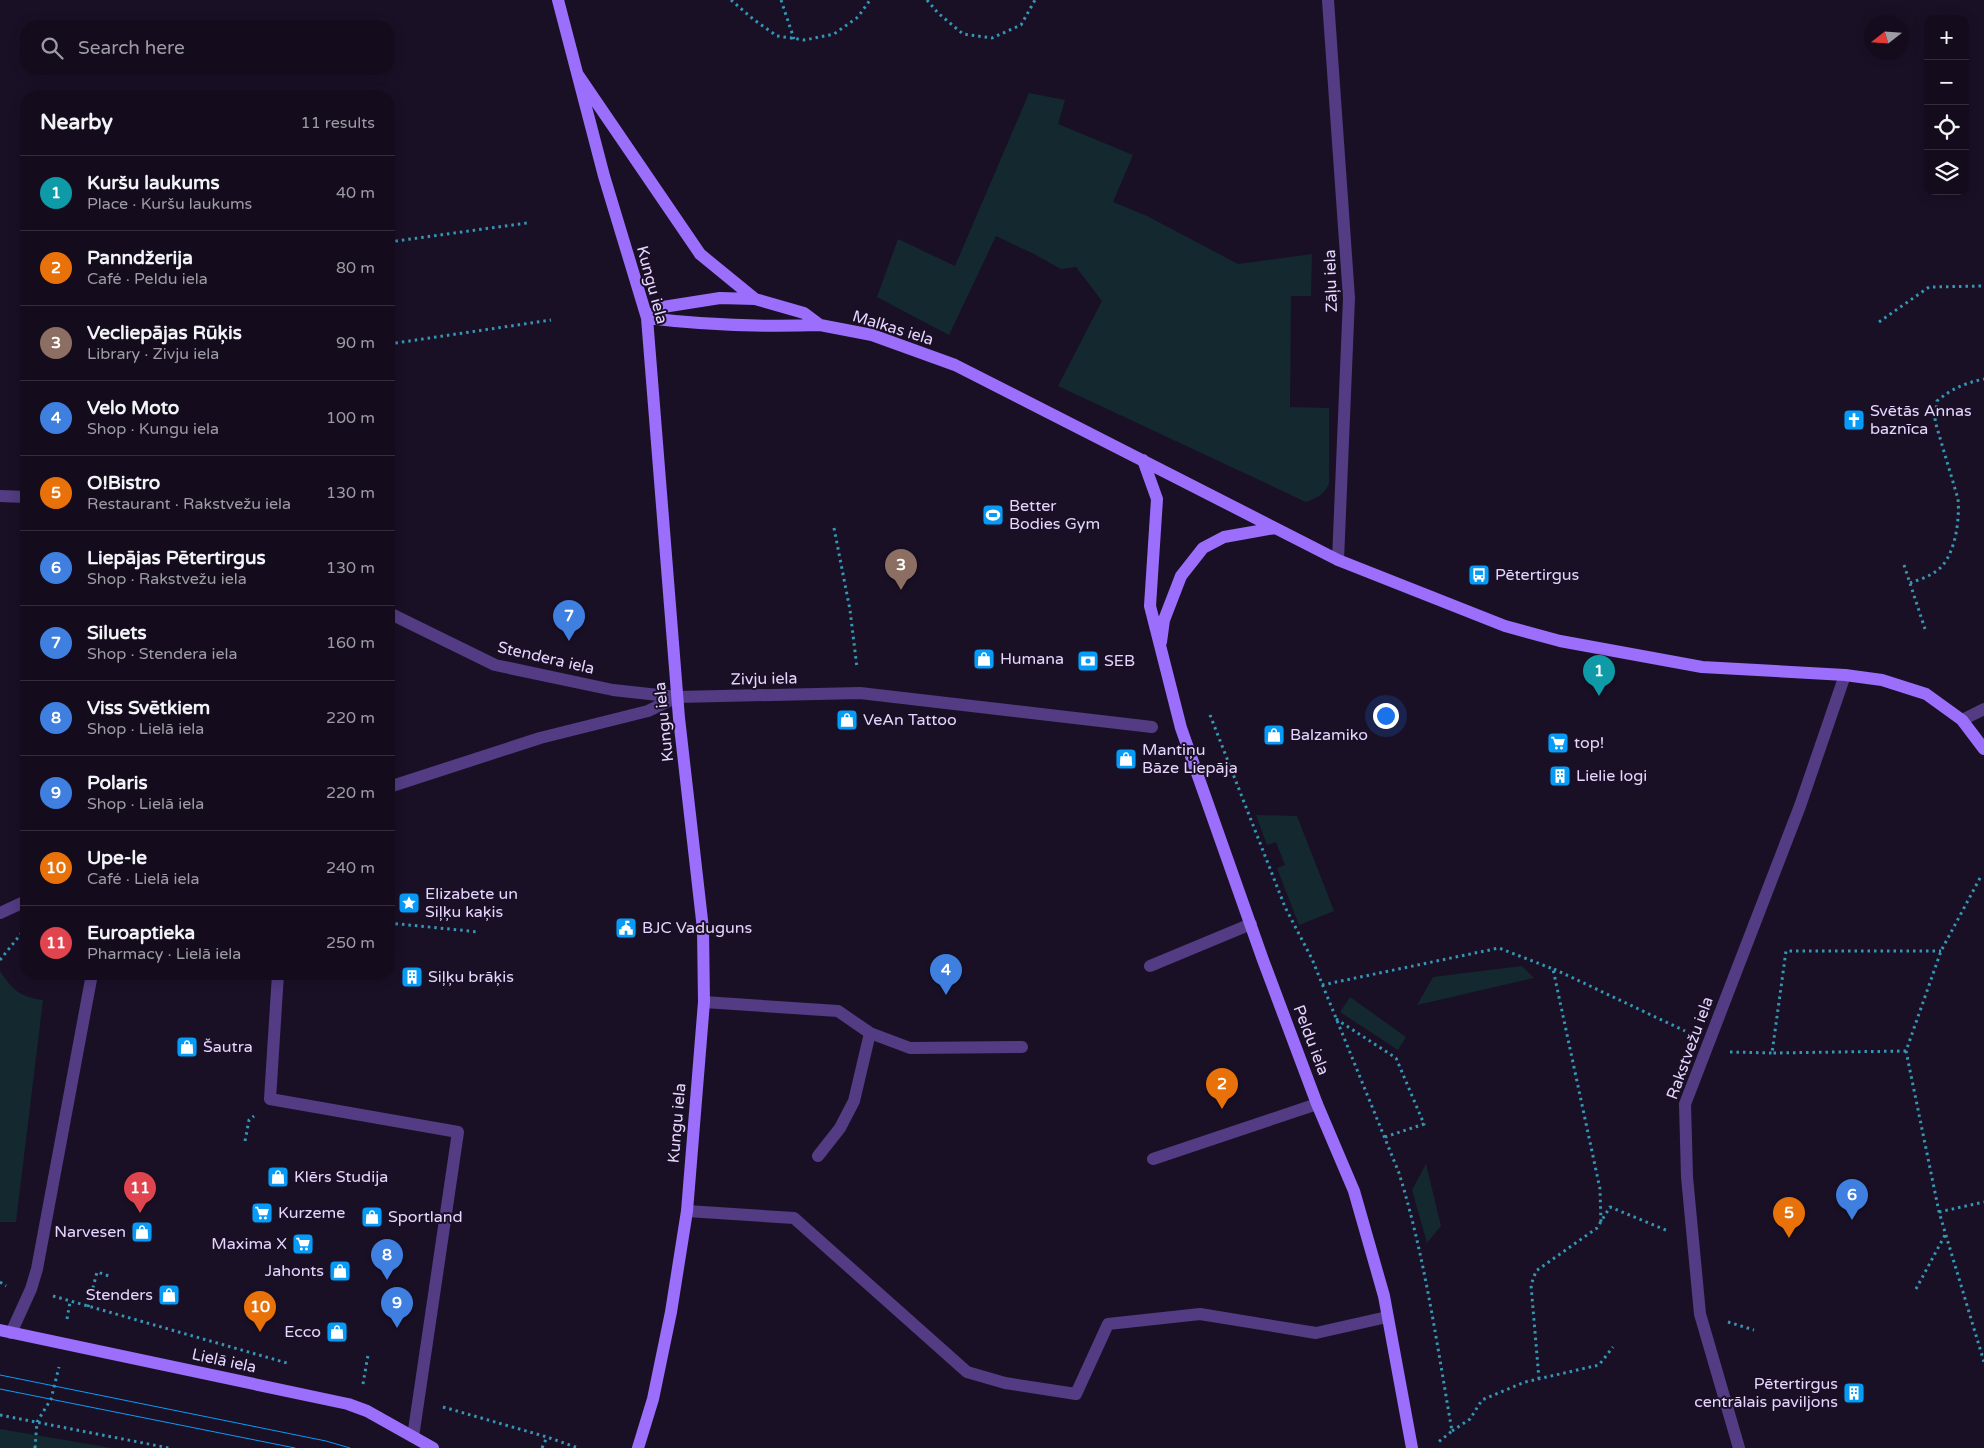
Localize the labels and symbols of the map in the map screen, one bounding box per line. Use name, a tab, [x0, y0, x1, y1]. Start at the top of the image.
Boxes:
north arrow	[1864, 15, 1909, 60]
street label: Kungu iela	[632, 244, 672, 326]
street label: Zāļu iela	[1320, 249, 1342, 313]
street label: Malkas iela	[850, 306, 936, 350]
place label: Svētās Annas baznīca	[1870, 401, 1972, 439]
church icon: Svētās Annas baznīca	[1842, 408, 1866, 432]
place label: Better Bodies Gym	[1009, 496, 1100, 534]
sports icon: Better Bodies Gym	[981, 503, 1005, 527]
pin: 3	[885, 549, 917, 590]
bus stop icon: Pētertirgus	[1467, 563, 1491, 587]
place label: Pētertirgus	[1495, 565, 1579, 585]
pin: 7	[553, 600, 585, 641]
street label: Stendera iela	[496, 637, 596, 679]
shop icon: Humana	[972, 647, 996, 671]
place label: Humana	[1000, 649, 1064, 669]
bank icon: SEB	[1076, 649, 1100, 673]
place label: SEB	[1104, 651, 1135, 671]
pin: 1	[1583, 655, 1615, 696]
street label: Zivju iela	[731, 668, 797, 690]
street label: Kungu iela	[650, 681, 678, 763]
your location	[1373, 703, 1399, 729]
shop icon: VeAn Tattoo	[835, 708, 859, 732]
place label: VeAn Tattoo	[863, 710, 957, 730]
shop icon: Balzamiko	[1262, 723, 1286, 747]
place label: Balzamiko	[1290, 725, 1368, 745]
supermarket icon: top!	[1546, 731, 1570, 755]
place label: top!	[1574, 733, 1604, 753]
place label: Mantiņu Bāze Liepāja	[1142, 740, 1238, 778]
shop icon: Mantiņu Bāze Liepāja	[1114, 747, 1138, 771]
building icon: Lielie logi	[1548, 764, 1572, 788]
place label: Lielie logi	[1576, 766, 1647, 786]
place label: Elizabete un Siļķu kaķis	[425, 884, 518, 922]
place icon: Elizabete un Siļķu kaķis	[397, 891, 421, 915]
public building icon: BJC Vaduguns	[614, 916, 638, 940]
place label: BJC Vaduguns	[642, 918, 752, 938]
pin: 4	[930, 954, 962, 995]
building icon: Siļķu brāķis	[400, 965, 424, 989]
place label: Siļķu brāķis	[428, 967, 514, 987]
street label: Rakstvežu iela	[1662, 994, 1718, 1102]
street label: Peldu iela	[1288, 1002, 1334, 1078]
shop icon: Šautra	[175, 1035, 199, 1059]
place label: Šautra	[203, 1037, 253, 1057]
pin: 2	[1206, 1068, 1238, 1109]
street label: Kungu iela	[664, 1082, 690, 1164]
shop icon: Klērs Studija	[266, 1165, 290, 1189]
place label: Klērs Studija	[294, 1167, 388, 1187]
pin: 11	[124, 1172, 156, 1213]
pin: 6	[1836, 1179, 1868, 1220]
pin: 5	[1773, 1197, 1805, 1238]
supermarket icon: Kurzeme	[250, 1201, 274, 1225]
place label: Kurzeme	[278, 1203, 345, 1223]
shop icon: Sportland	[360, 1205, 384, 1229]
place label: Sportland	[388, 1207, 463, 1227]
shop icon: Narvesen	[130, 1220, 154, 1244]
place label: Narvesen	[54, 1222, 126, 1242]
supermarket icon: Maxima X	[291, 1232, 315, 1256]
place label: Maxima X	[211, 1234, 287, 1254]
pin: 8	[371, 1239, 403, 1280]
shop icon: Jahonts	[328, 1259, 352, 1283]
place label: Jahonts	[265, 1261, 324, 1281]
shop icon: Stenders	[157, 1283, 181, 1307]
place label: Stenders	[86, 1285, 153, 1305]
pin: 9	[381, 1287, 413, 1328]
pin: 10	[244, 1291, 276, 1332]
shop icon: Ecco	[325, 1320, 349, 1344]
place label: Ecco	[284, 1322, 321, 1342]
street label: Lielā iela	[190, 1344, 258, 1378]
place label: Pētertirgus centrālais paviljons	[1694, 1374, 1838, 1412]
building icon: Pētertirgus centrālais paviljons	[1842, 1381, 1866, 1405]

